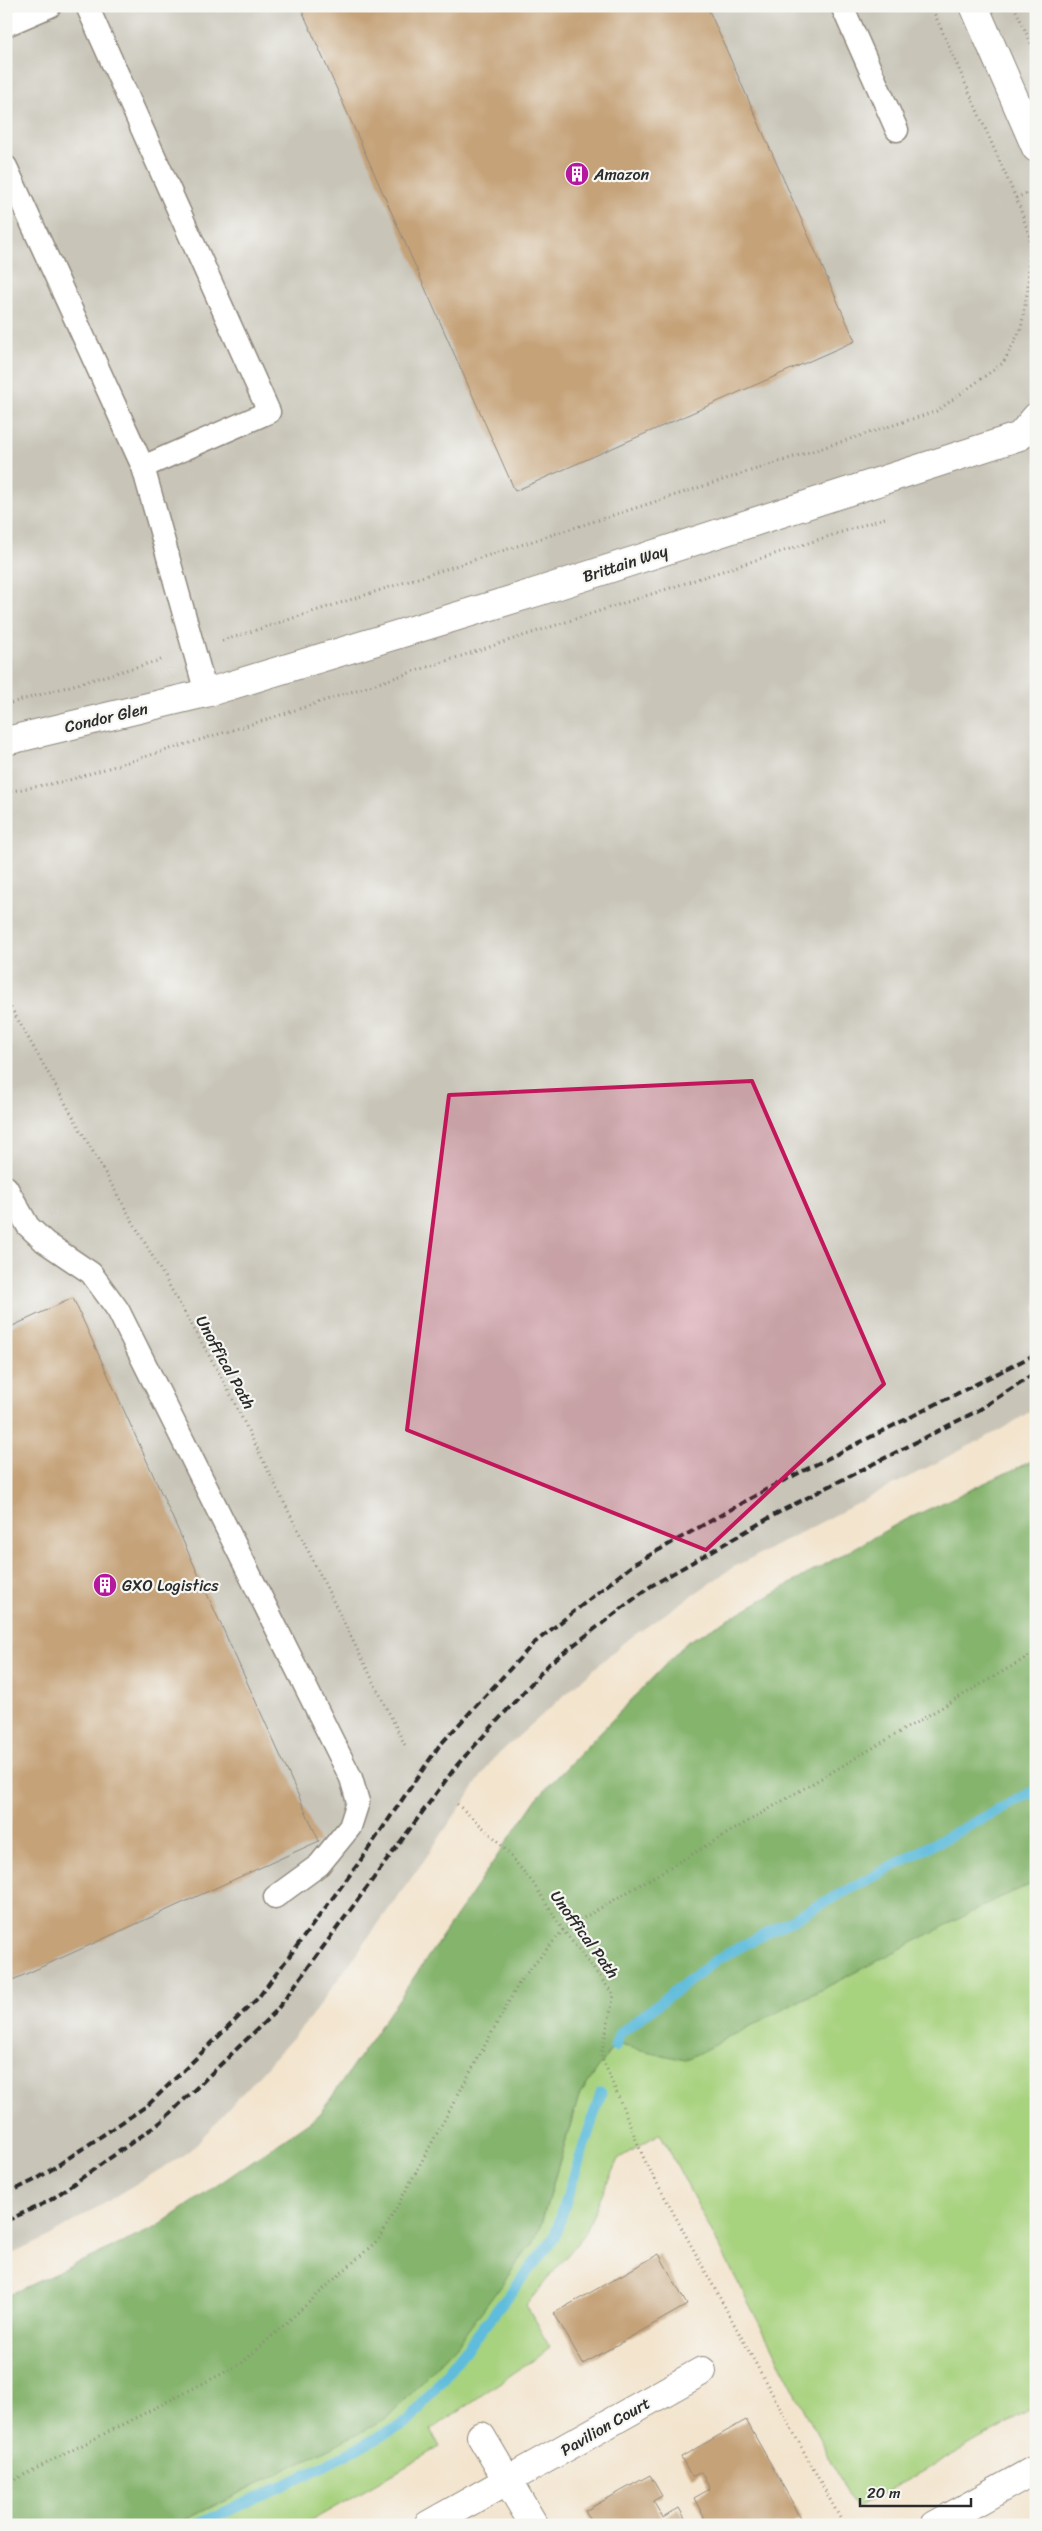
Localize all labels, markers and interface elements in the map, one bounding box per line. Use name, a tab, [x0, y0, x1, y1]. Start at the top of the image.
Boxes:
place label: Amazon	[593, 160, 650, 189]
building icon: Amazon	[564, 161, 590, 187]
street label: Brittain Way	[579, 536, 672, 591]
street label: Condor Glen	[61, 694, 151, 741]
street label: Unoffical Path	[188, 1310, 263, 1415]
place label: GXO Logistics	[122, 1571, 219, 1600]
building icon: GXO Logistics	[92, 1572, 118, 1598]
street label: Unoffical Path	[542, 1884, 627, 1985]
street label: Pavilion Court	[555, 2389, 656, 2464]
scale bar	[860, 2476, 971, 2508]
text: 20 m	[867, 2480, 901, 2506]

